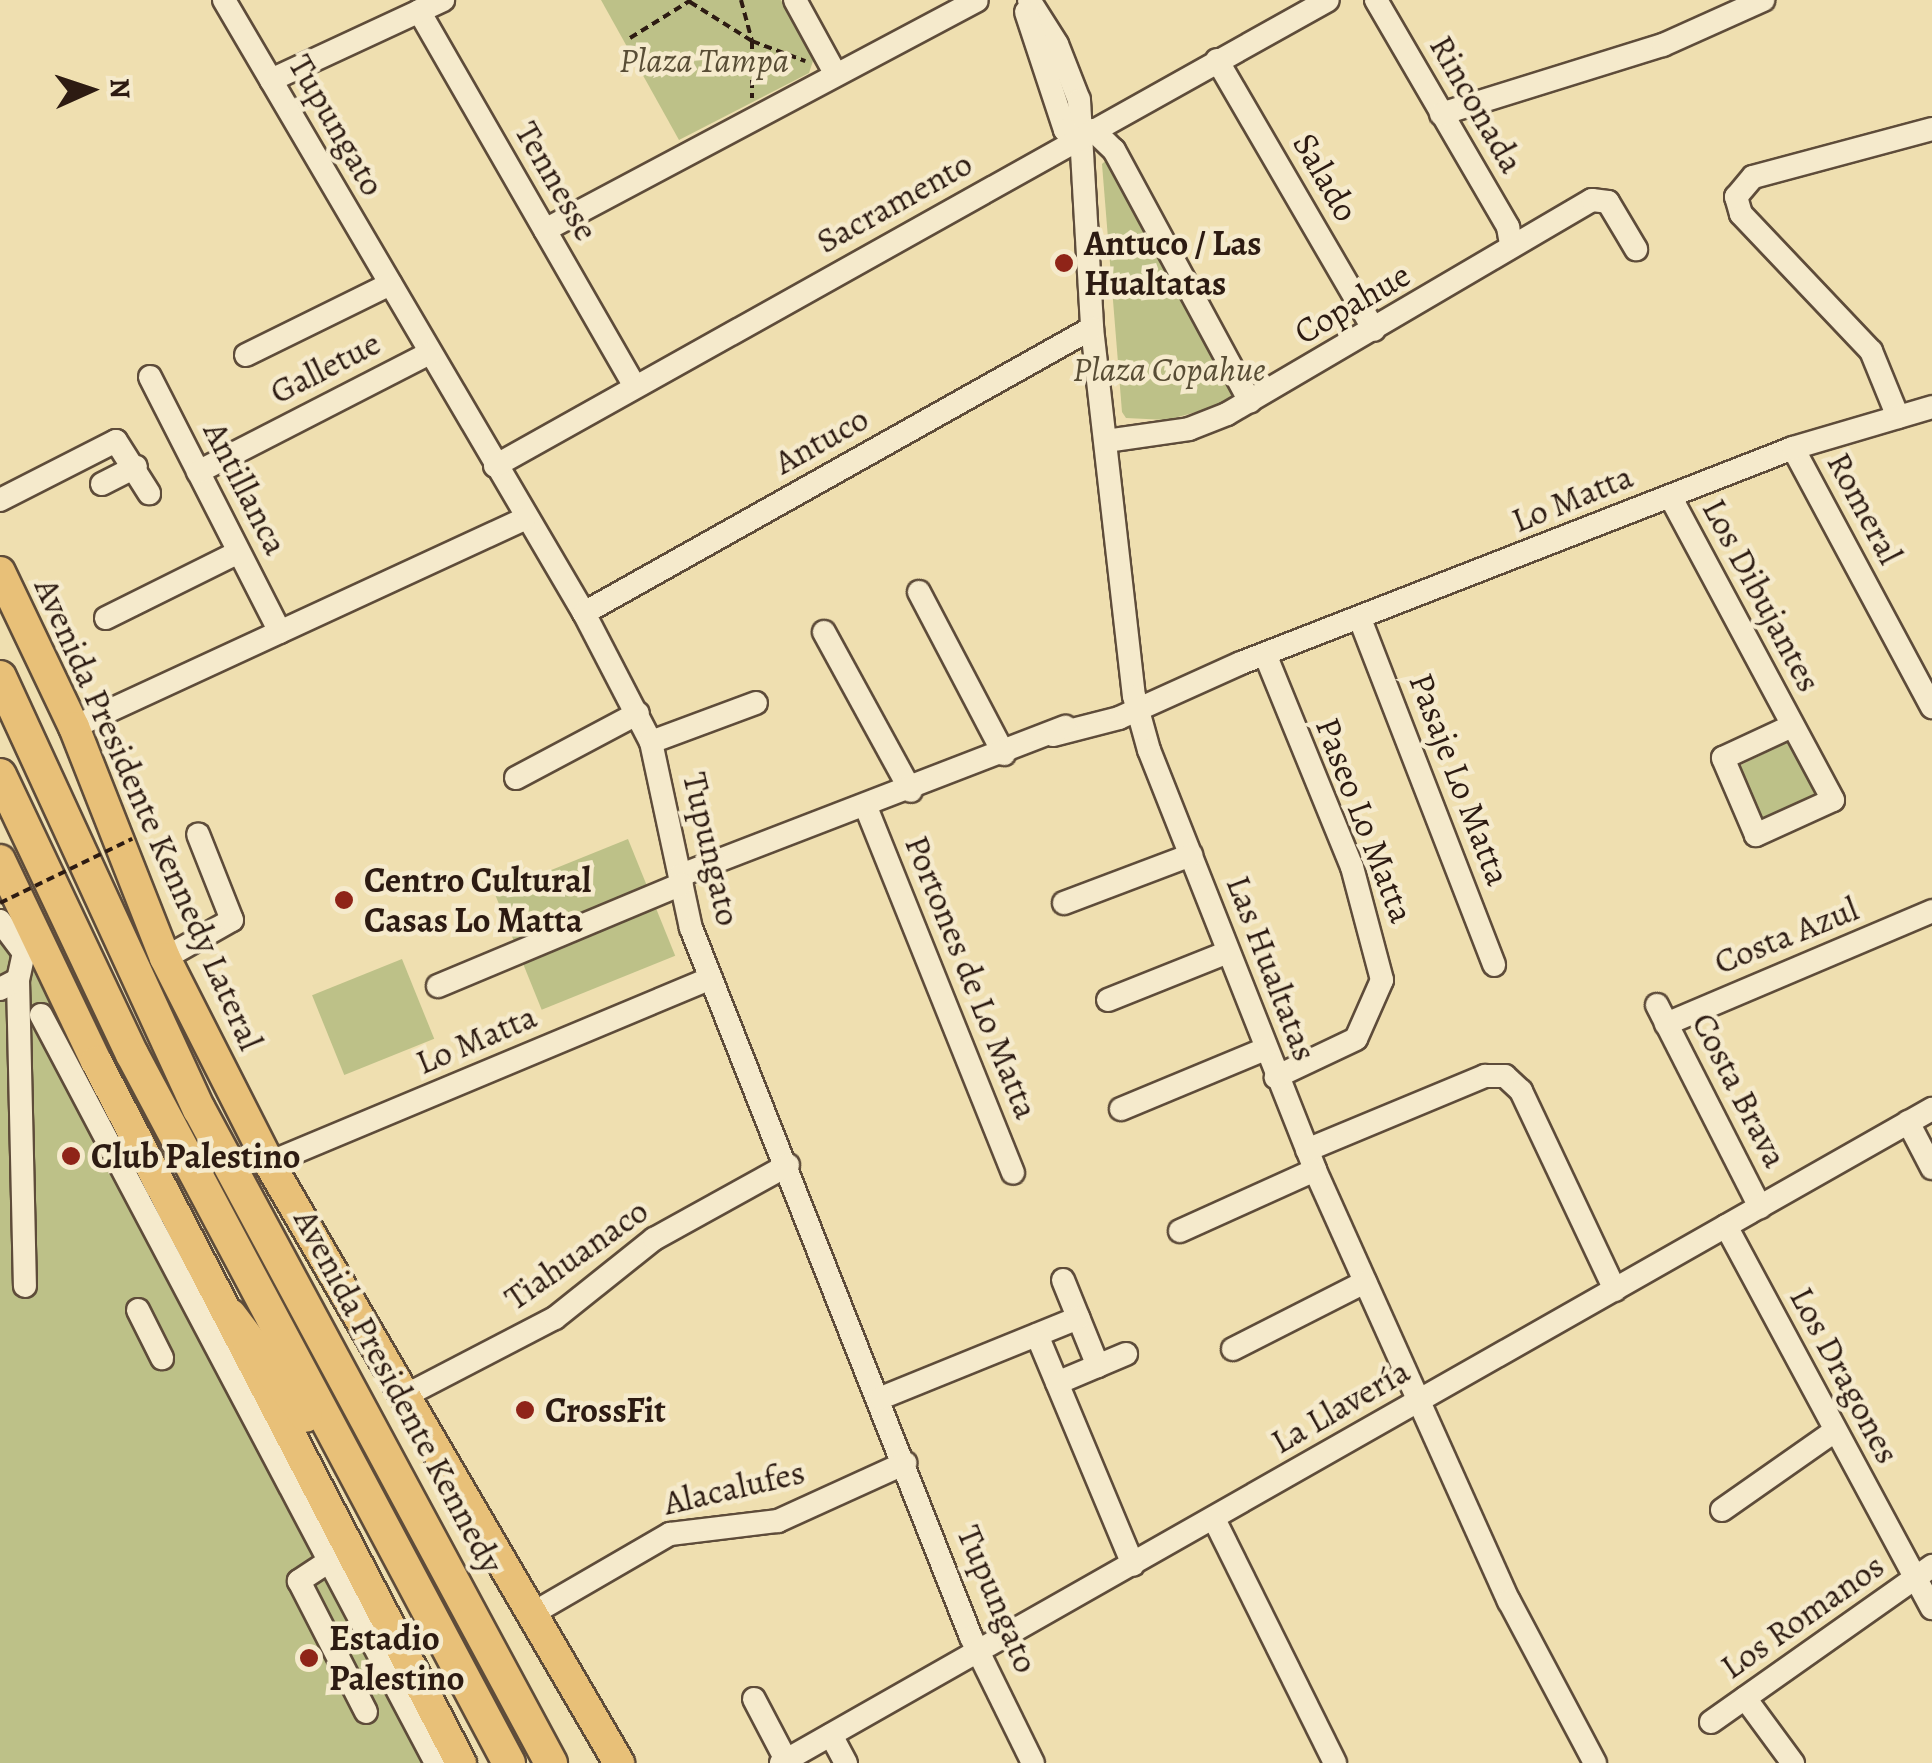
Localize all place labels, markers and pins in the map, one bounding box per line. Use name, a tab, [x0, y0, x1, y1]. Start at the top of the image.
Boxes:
place label: Antuco / Las Hualtatas	[1084, 222, 1262, 304]
marker: Antuco / Las Hualtatas	[1053, 252, 1075, 274]
place label: Centro Cultural Casas Lo Matta	[364, 859, 591, 941]
marker: Centro Cultural Casas Lo Matta	[333, 889, 355, 911]
place label: Club Palestino	[91, 1135, 301, 1177]
marker: Club Palestino	[60, 1145, 82, 1167]
place label: CrossFit	[545, 1389, 666, 1431]
marker: CrossFit	[514, 1399, 536, 1421]
place label: Estadio Palestino	[329, 1617, 465, 1699]
marker: Estadio Palestino	[298, 1647, 320, 1669]

